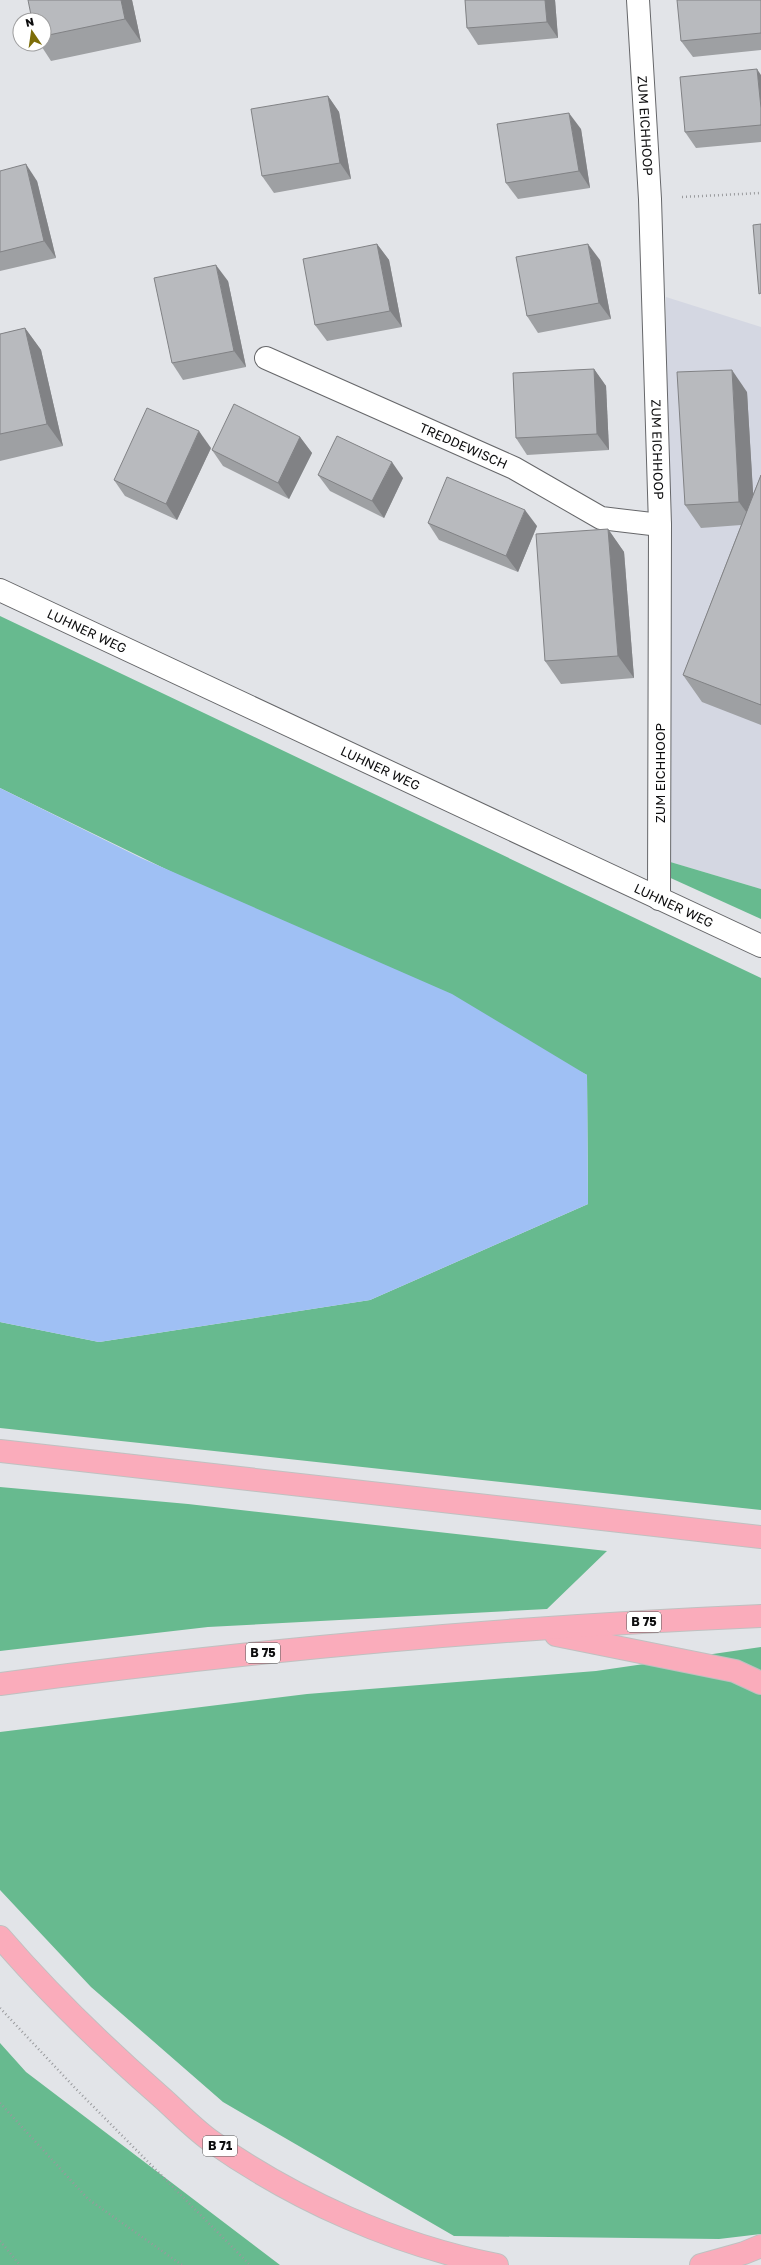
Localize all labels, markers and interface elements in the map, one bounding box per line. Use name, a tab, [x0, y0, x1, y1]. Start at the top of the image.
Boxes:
north arrow	[12, 12, 52, 52]
text: N	[24, 14, 35, 29]
street label: ZUM EICHHOOP	[635, 75, 657, 176]
street label: ZUM EICHHOOP	[648, 399, 667, 500]
street label: TREDDEWISCH	[417, 419, 510, 472]
street label: LUHNER WEG	[45, 605, 129, 656]
street label: ZUM EICHHOOP	[652, 723, 668, 823]
street label: LUHNER WEG	[338, 743, 423, 793]
street label: LUHNER WEG	[632, 880, 716, 931]
road number: B 75	[627, 1612, 661, 1632]
road number: B 75	[246, 1643, 280, 1663]
road number: B 71	[203, 2136, 237, 2156]

